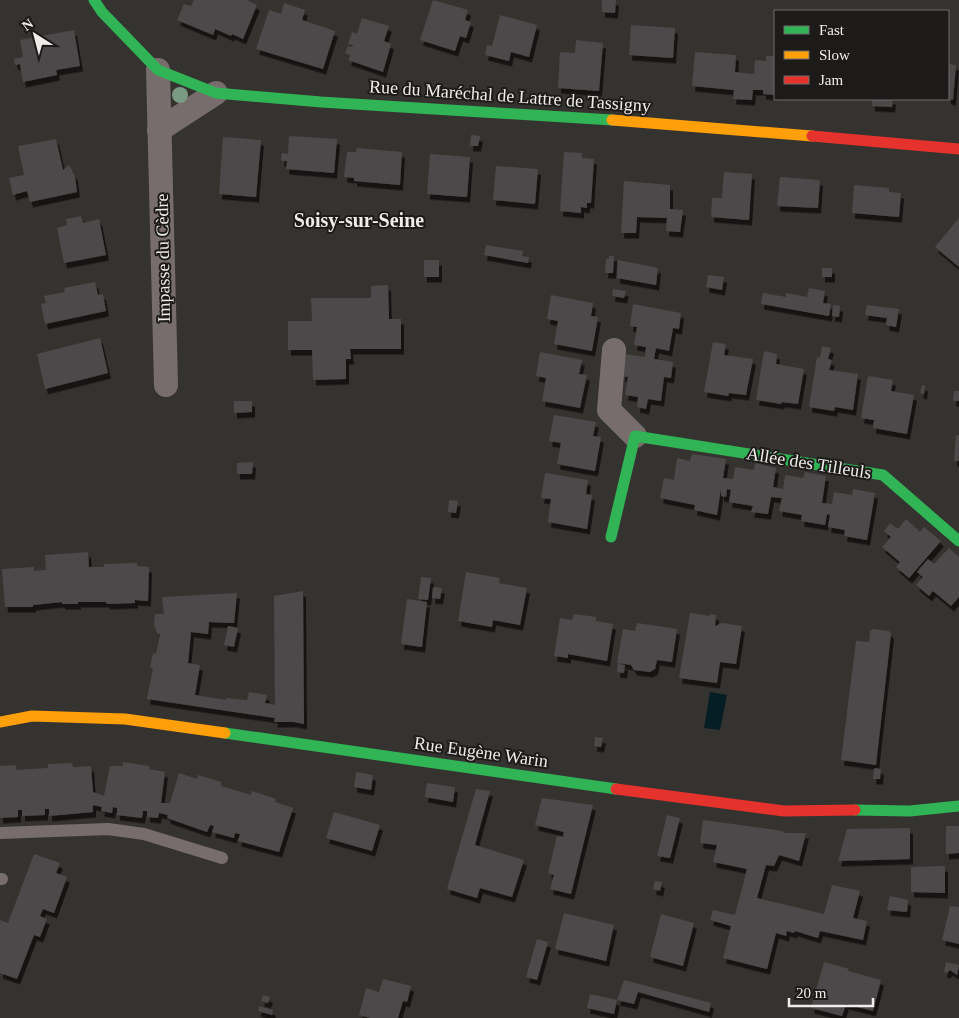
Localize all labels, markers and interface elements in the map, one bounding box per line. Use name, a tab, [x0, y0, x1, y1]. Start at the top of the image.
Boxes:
north arrow	[10, 10, 60, 60]
legend	[774, 10, 949, 100]
text: N	[19, 16, 36, 34]
text: Fast	[819, 22, 845, 38]
text: Slow	[819, 47, 850, 63]
text: Jam	[819, 72, 843, 88]
street label: Rue du Maréchal de Lattre de Tassigny	[368, 76, 652, 116]
street label: Impasse du Cèdre	[152, 193, 174, 323]
district label: Soisy-sur-Seine	[294, 209, 424, 232]
street label: Allée des Tilleuls	[745, 443, 873, 483]
street label: Rue Eugène Warin	[413, 733, 549, 771]
scale bar	[789, 976, 873, 1008]
text: 20 m	[796, 985, 827, 1001]

